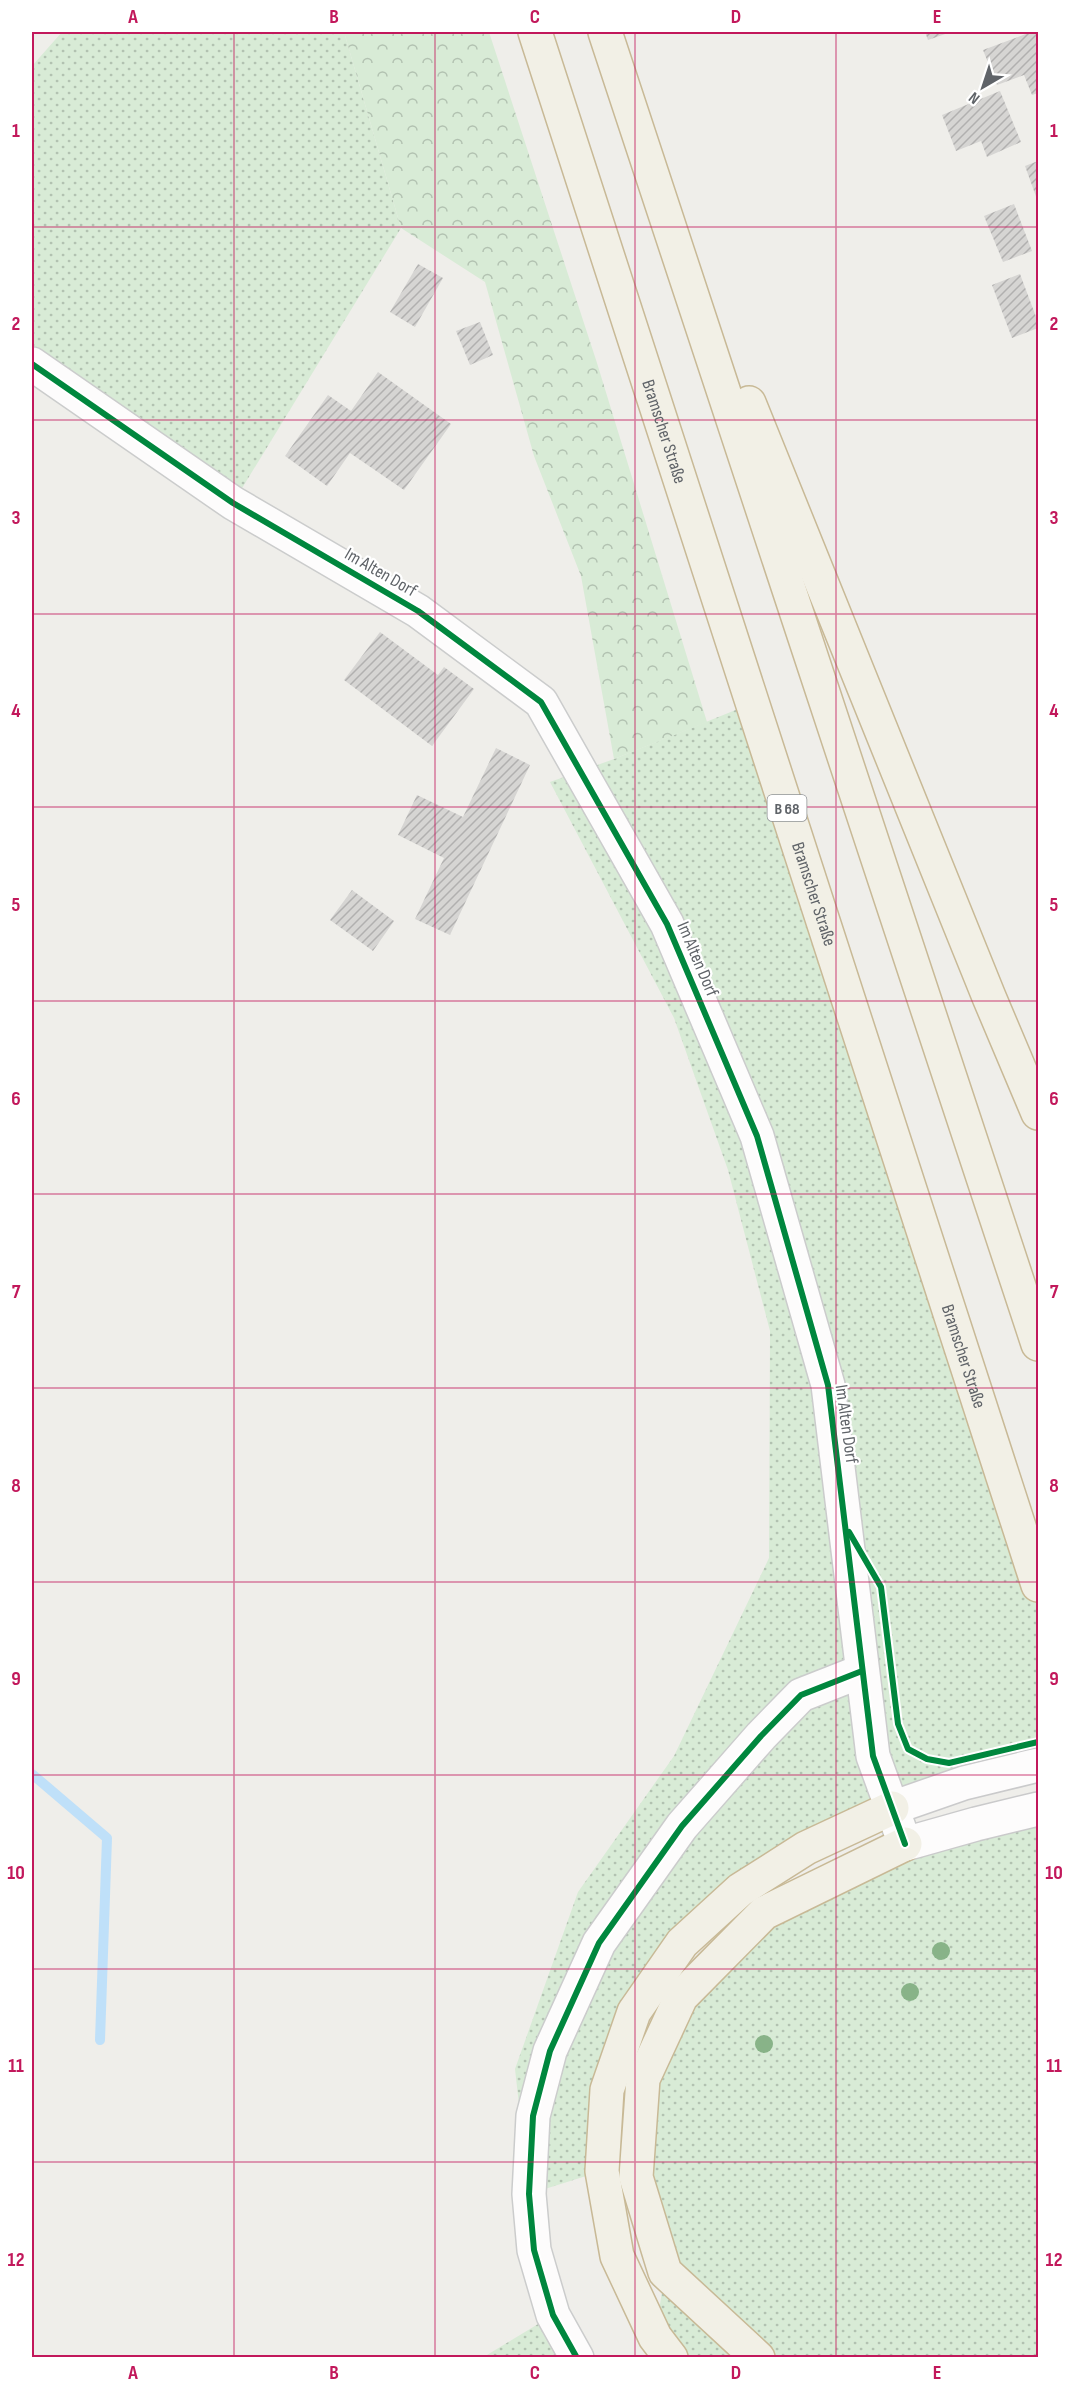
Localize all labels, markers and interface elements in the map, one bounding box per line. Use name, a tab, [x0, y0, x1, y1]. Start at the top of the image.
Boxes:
text: A	[127, 5, 138, 29]
text: B	[329, 5, 339, 29]
text: C	[530, 5, 540, 29]
text: D	[731, 5, 741, 29]
text: E	[933, 5, 941, 29]
north arrow	[953, 57, 1013, 117]
text: N	[965, 87, 984, 108]
text: 1	[12, 119, 20, 143]
text: 1	[1050, 119, 1058, 143]
text: 2	[12, 312, 20, 336]
text: 2	[1050, 312, 1058, 336]
street label: Bramscher Straße	[637, 377, 691, 486]
text: 3	[12, 506, 21, 530]
text: 3	[1050, 506, 1059, 530]
street label: Im Alten Dorf	[341, 543, 421, 602]
text: 4	[11, 699, 21, 723]
text: 4	[1049, 699, 1059, 723]
road number: B 68	[768, 795, 806, 821]
street label: Bramscher Straße	[787, 839, 840, 949]
text: 5	[12, 893, 21, 917]
text: 5	[1050, 893, 1059, 917]
street label: Im Alten Dorf	[672, 919, 723, 1001]
text: 6	[11, 1087, 21, 1111]
text: 6	[1049, 1087, 1059, 1111]
text: 7	[12, 1280, 21, 1304]
text: 7	[1050, 1280, 1059, 1304]
street label: Bramscher Straße	[937, 1302, 990, 1411]
street label: Im Alten Dorf	[831, 1383, 863, 1466]
text: 8	[11, 1474, 21, 1498]
text: 8	[1049, 1474, 1059, 1498]
text: 9	[11, 1667, 21, 1691]
text: 9	[1049, 1667, 1059, 1691]
text: 10	[7, 1861, 25, 1885]
text: 10	[1045, 1861, 1063, 1885]
text: 11	[8, 2054, 24, 2078]
text: 11	[1046, 2054, 1062, 2078]
text: 12	[8, 2248, 24, 2272]
text: 12	[1046, 2248, 1062, 2272]
text: A	[127, 2361, 138, 2385]
text: B	[329, 2361, 339, 2385]
text: C	[530, 2361, 540, 2385]
text: D	[731, 2361, 741, 2385]
text: E	[933, 2361, 941, 2385]

